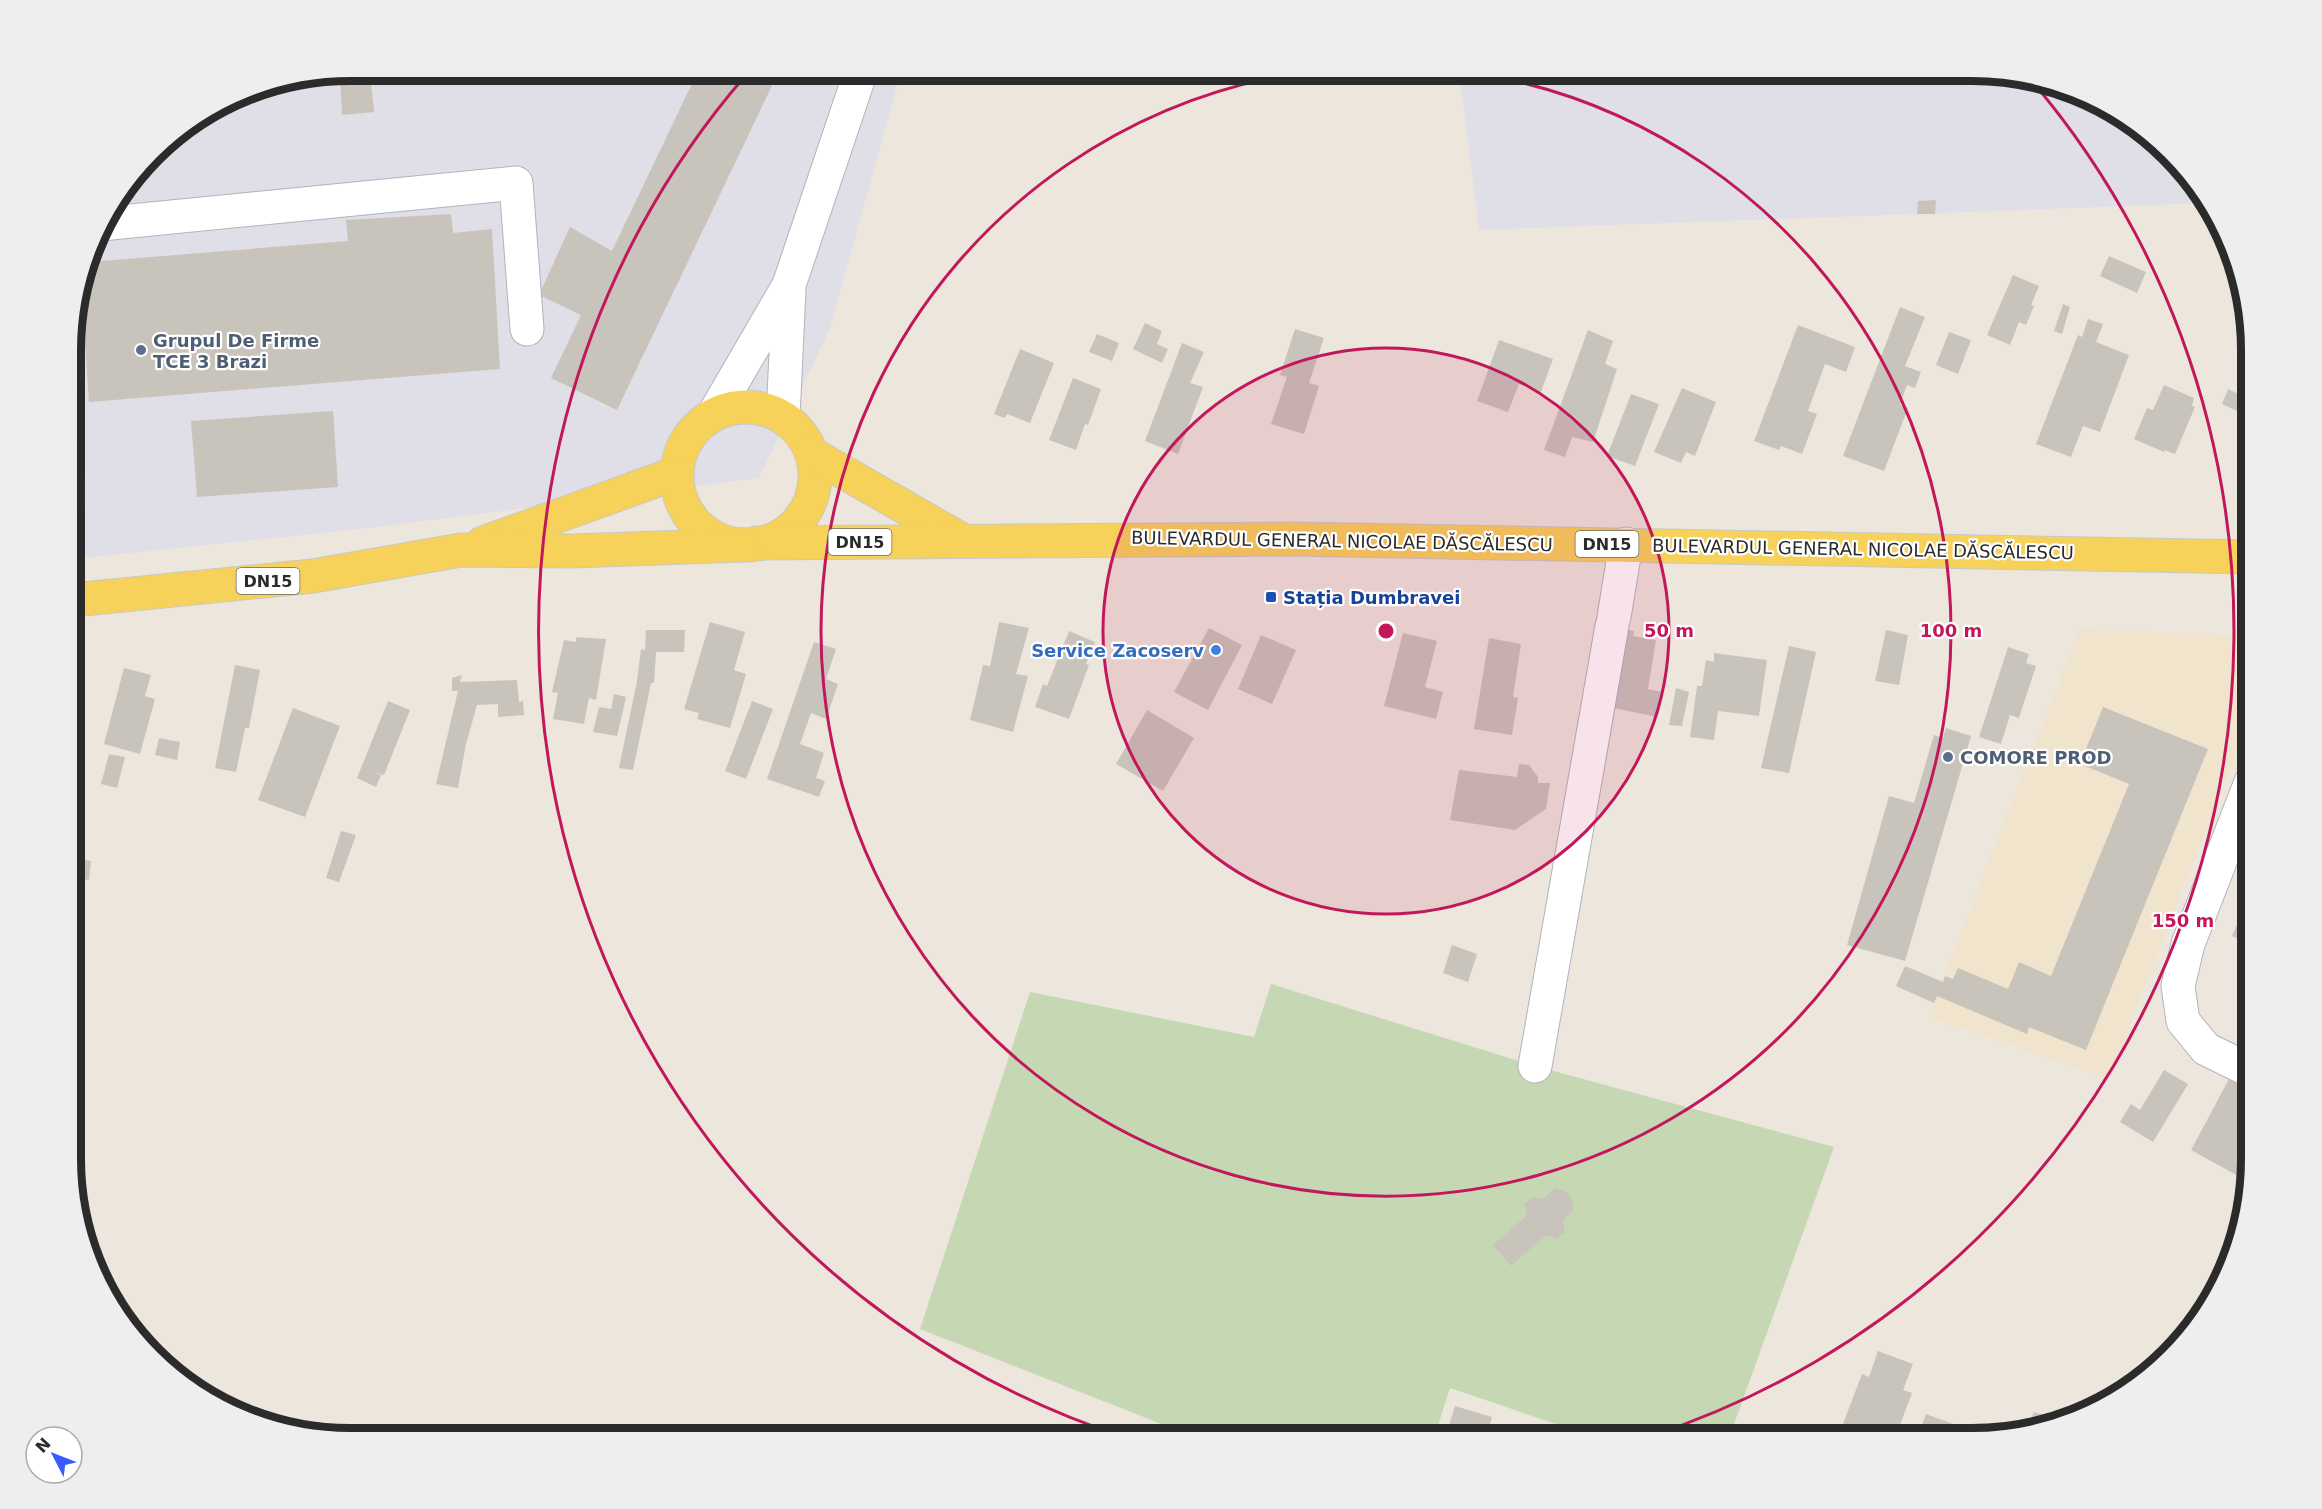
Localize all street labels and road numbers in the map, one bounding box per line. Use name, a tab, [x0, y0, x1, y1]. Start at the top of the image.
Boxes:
street label: BULEVARDUL GENERAL NICOLAE DĂSCĂLESCU	[1131, 527, 1553, 555]
road number: DN15	[828, 529, 892, 555]
road number: DN15	[1576, 531, 1638, 557]
street label: BULEVARDUL GENERAL NICOLAE DĂSCĂLESCU	[1652, 535, 2074, 563]
road number: DN15	[236, 568, 300, 594]

